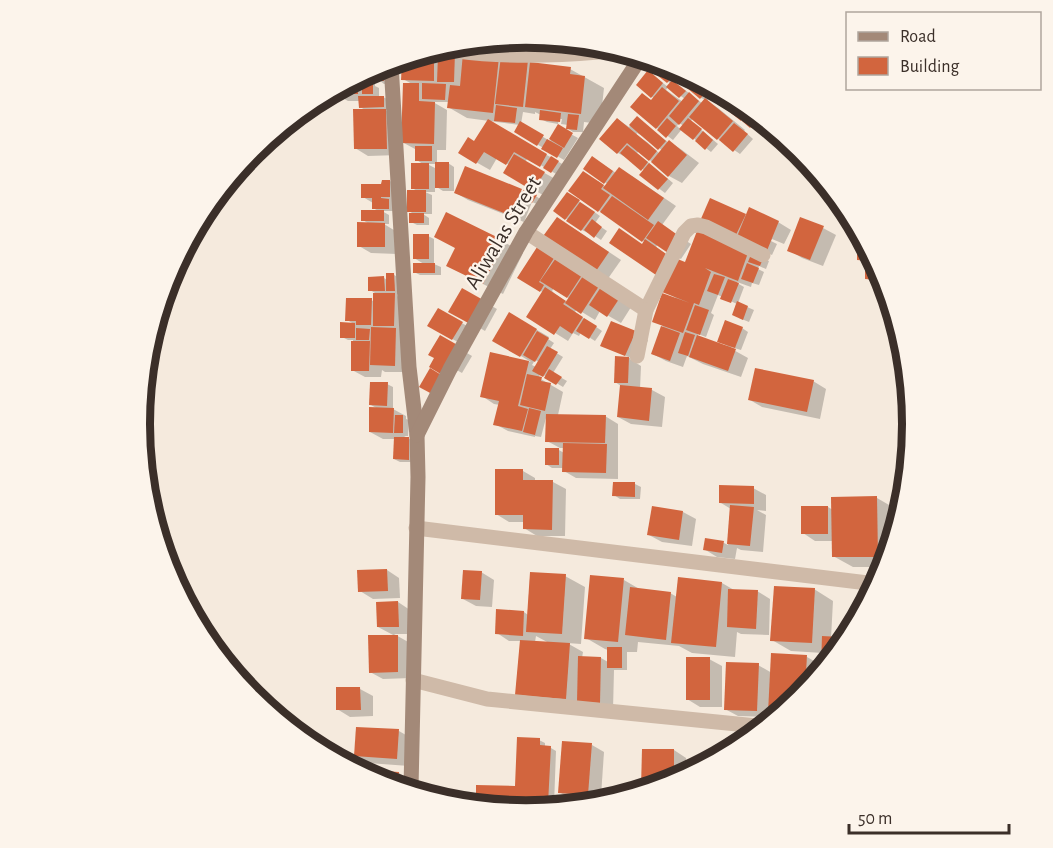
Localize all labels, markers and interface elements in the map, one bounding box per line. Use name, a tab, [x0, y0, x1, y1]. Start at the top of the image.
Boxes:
legend	[846, 12, 1041, 90]
text: Road	[900, 28, 936, 46]
text: Building	[900, 58, 960, 76]
street label: Aliwalas Street	[461, 172, 545, 293]
scale bar	[849, 797, 1010, 835]
text: 50 m	[858, 810, 892, 828]

